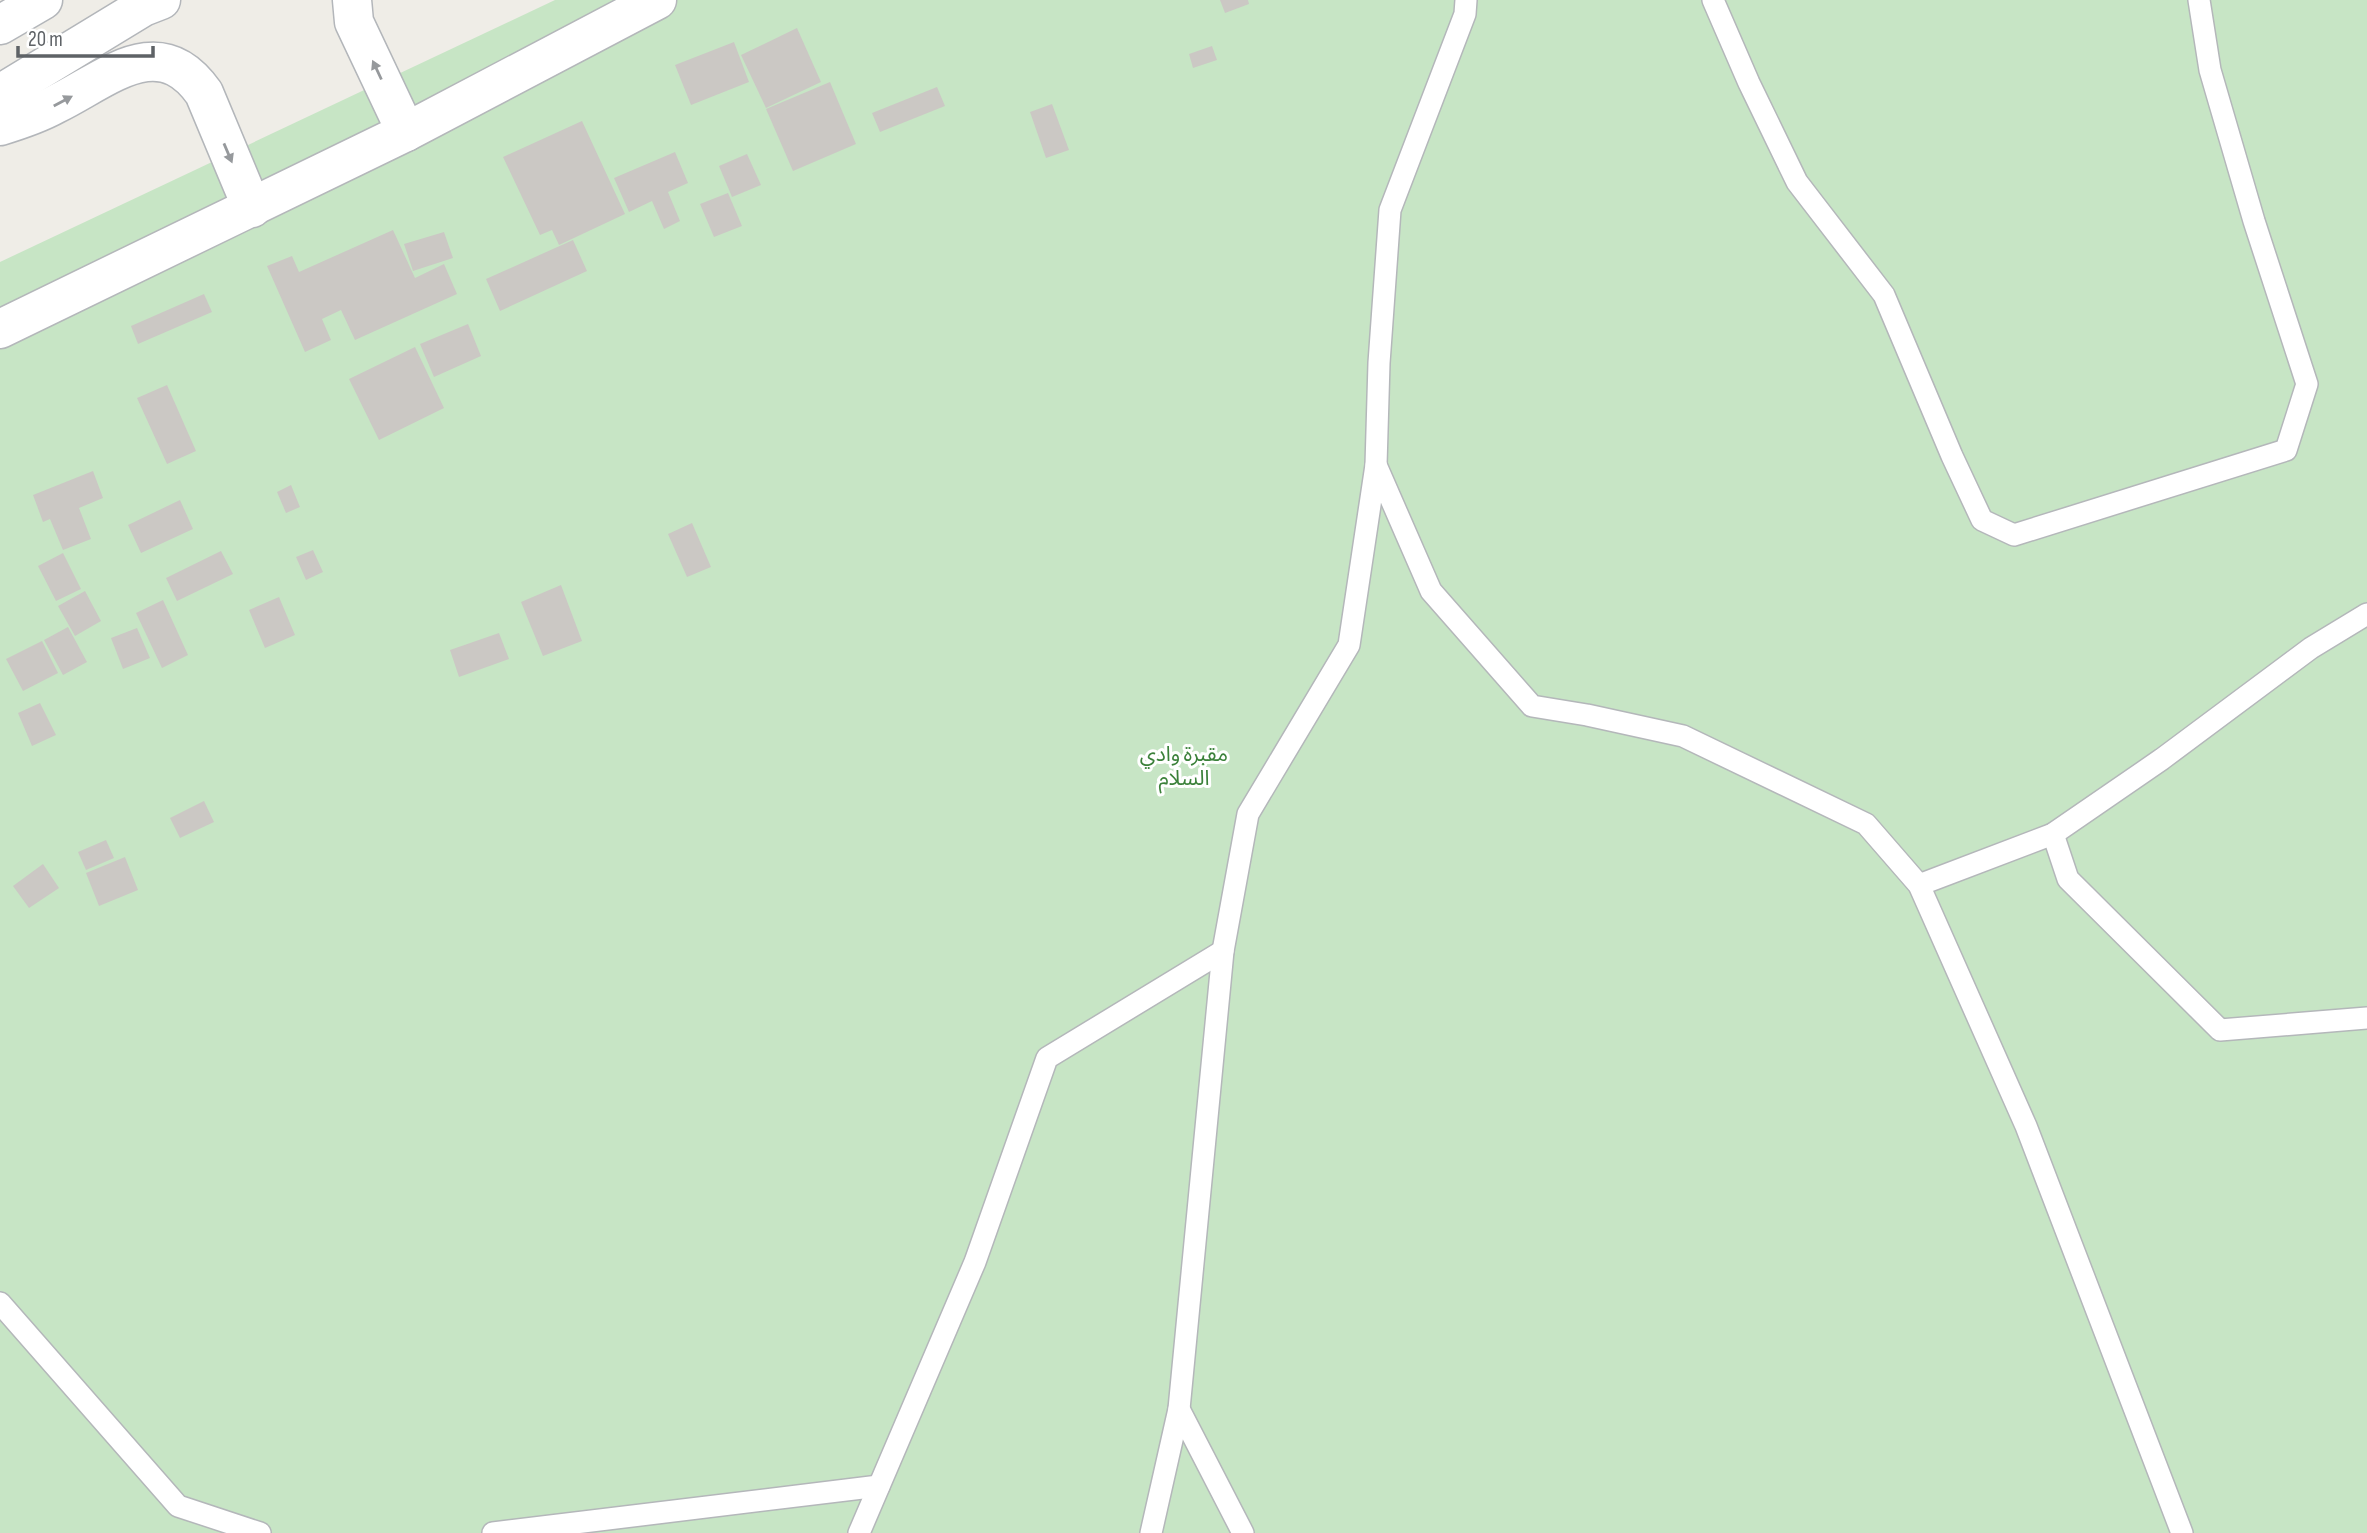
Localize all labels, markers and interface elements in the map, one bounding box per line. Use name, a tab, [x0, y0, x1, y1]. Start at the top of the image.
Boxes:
scale bar	[18, 14, 152, 58]
text: 20 m	[28, 27, 63, 52]
one-way arrow	[371, 60, 383, 80]
one-way arrow	[53, 95, 73, 106]
one-way arrow	[222, 143, 234, 163]
park label: مقبرة وادي السلام	[1140, 742, 1228, 794]

